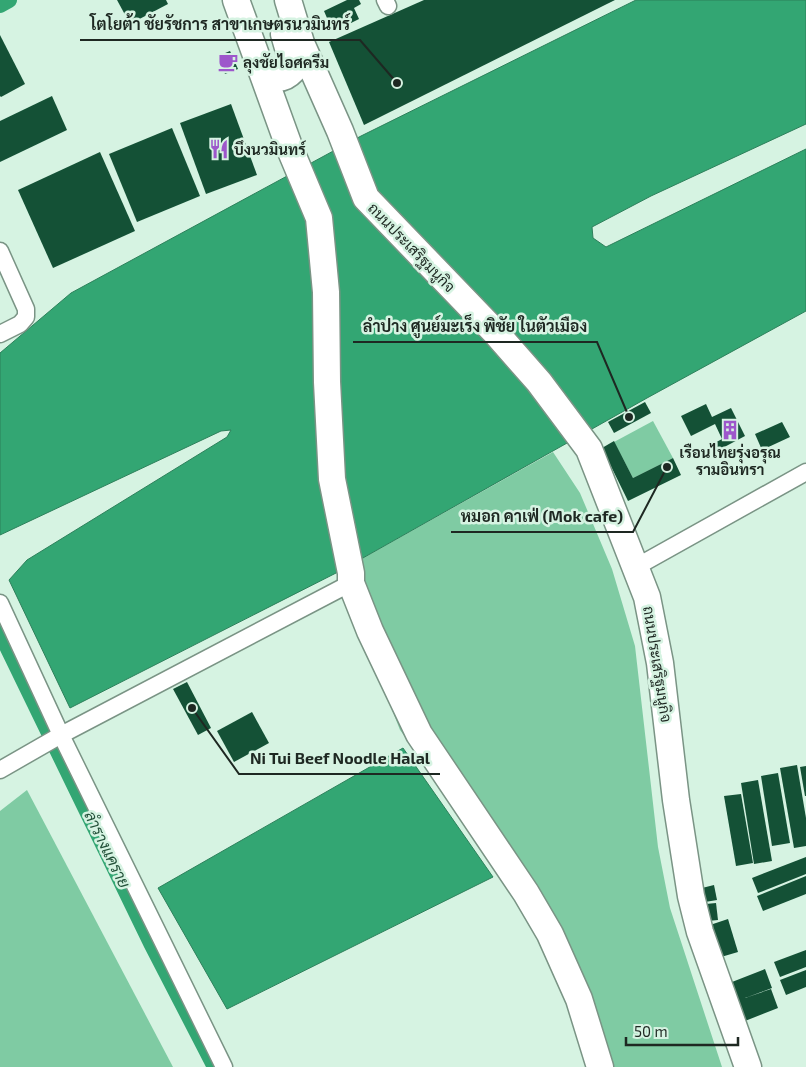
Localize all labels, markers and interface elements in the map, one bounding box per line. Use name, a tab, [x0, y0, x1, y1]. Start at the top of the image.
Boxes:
callout: โตโยต้า ชัยรัชการ สาขาเกษตรนวมินทร์	[80, 9, 360, 40]
text: โตโยต้า ชัยรัชการ สาขาเกษตรนวมินทร์	[89, 13, 351, 33]
cafe icon: ลุงชัยไอศครีม	[217, 51, 239, 73]
place label: ลุงชัยไอศครีม	[243, 53, 329, 74]
restaurant icon: บึงนวมินทร์	[208, 138, 230, 160]
place label: บึงนวมินทร์	[234, 140, 307, 158]
street label: ถนนประเสริฐมนูกิจ	[363, 199, 459, 297]
callout: ลำปาง ศูนย์มะเร็ง พิชัย ในตัวเมือง	[353, 311, 597, 342]
text: ลำปาง ศูนย์มะเร็ง พิชัย ในตัวเมือง	[363, 313, 587, 339]
building icon: เรือนไทยรุ่งอรุณ รามอินทรา	[719, 419, 741, 441]
place label: เรือนไทยรุ่งอรุณ รามอินทรา	[679, 443, 781, 478]
callout: หมอก คาเฟ่ (Mok cafe)	[451, 501, 633, 532]
text: หมอก คาเฟ่ (Mok cafe)	[461, 506, 623, 525]
street label: ถนนประเสริฐมนูกิจ	[638, 605, 676, 724]
callout: Ni Tui Beef Noodle Halal	[239, 743, 440, 774]
text: Ni Tui Beef Noodle Halal	[250, 748, 431, 767]
water label: ลำรางแคราย	[81, 807, 135, 891]
scale bar	[626, 1014, 738, 1046]
text: 50 m	[634, 1022, 668, 1040]

